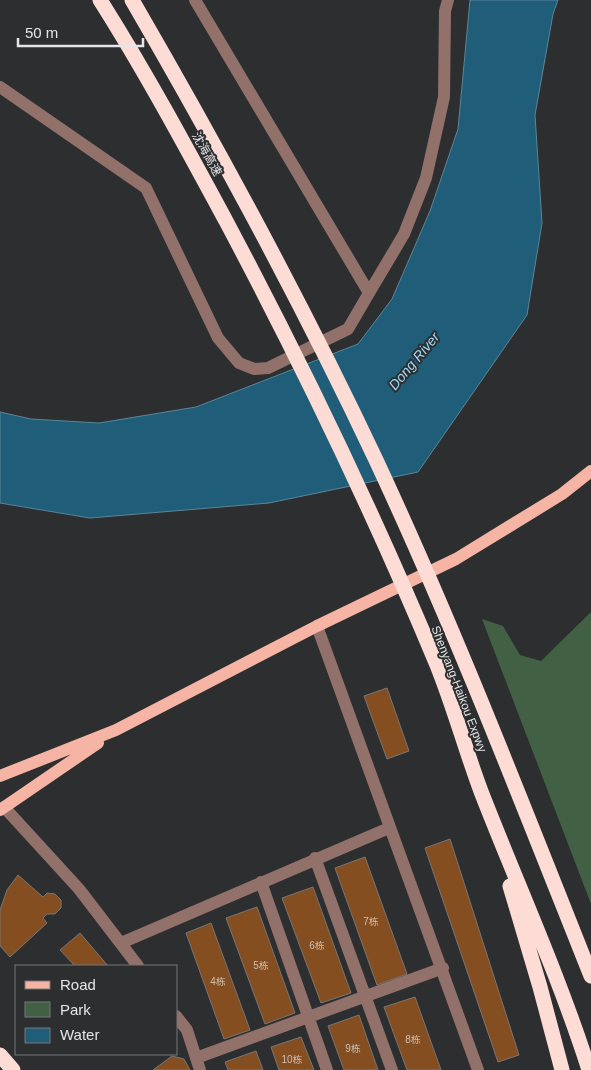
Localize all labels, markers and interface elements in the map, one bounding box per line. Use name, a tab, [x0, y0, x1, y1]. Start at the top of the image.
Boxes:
scale bar	[18, 15, 142, 47]
text: 50 m	[25, 24, 58, 41]
street label: 沈海高速	[189, 130, 225, 178]
water label: Dong River	[385, 328, 443, 393]
street label: Shenyang-Haikou Expwy	[428, 624, 490, 754]
house number: 7栋	[363, 916, 379, 927]
house number: 6栋	[309, 940, 325, 951]
house number: 5栋	[253, 960, 269, 971]
legend	[15, 965, 178, 1055]
text: Road	[60, 976, 96, 993]
house number: 4栋	[210, 976, 226, 987]
text: Park	[60, 1001, 91, 1018]
text: Water	[60, 1026, 99, 1043]
house number: 8栋	[405, 1034, 421, 1045]
house number: 9栋	[345, 1043, 361, 1054]
house number: 10栋	[281, 1054, 303, 1065]

